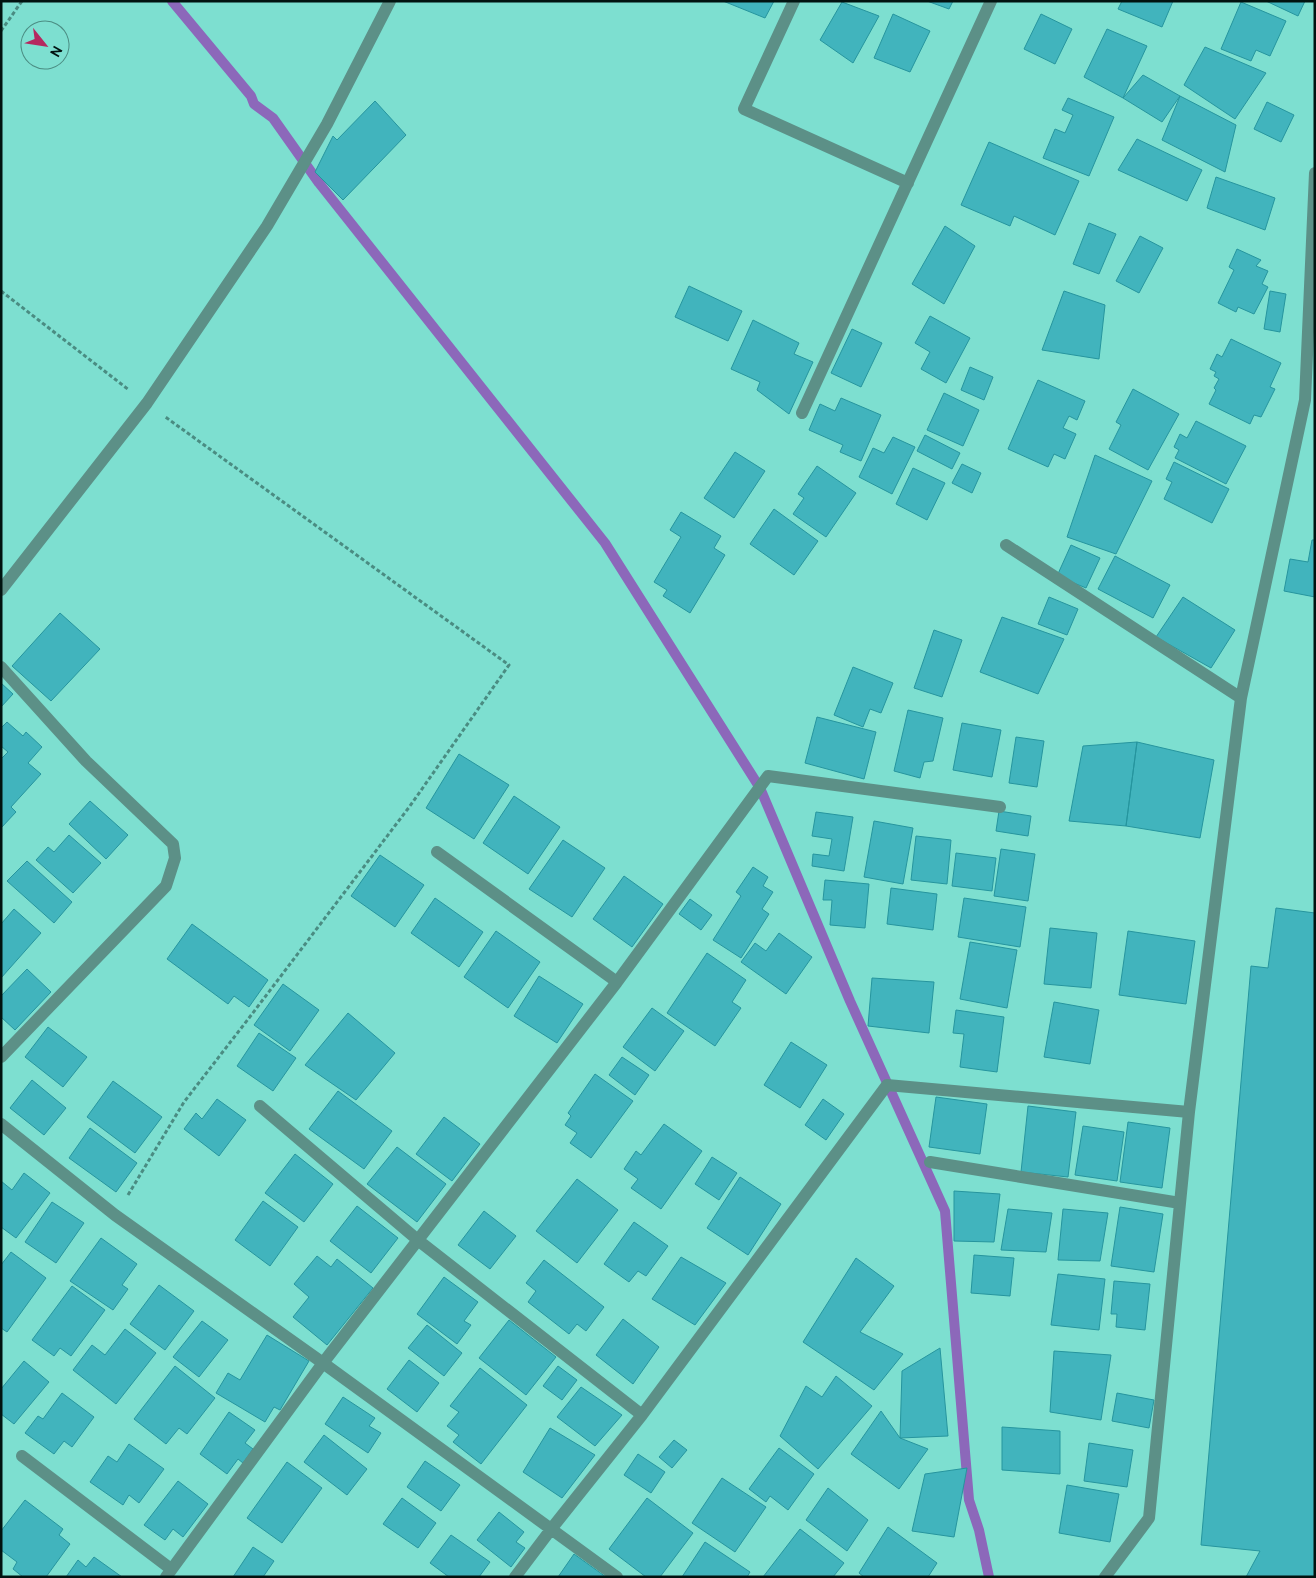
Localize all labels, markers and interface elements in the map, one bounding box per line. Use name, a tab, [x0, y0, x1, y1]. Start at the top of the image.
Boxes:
north arrow	[20, 20, 70, 70]
text: N	[46, 43, 67, 60]

